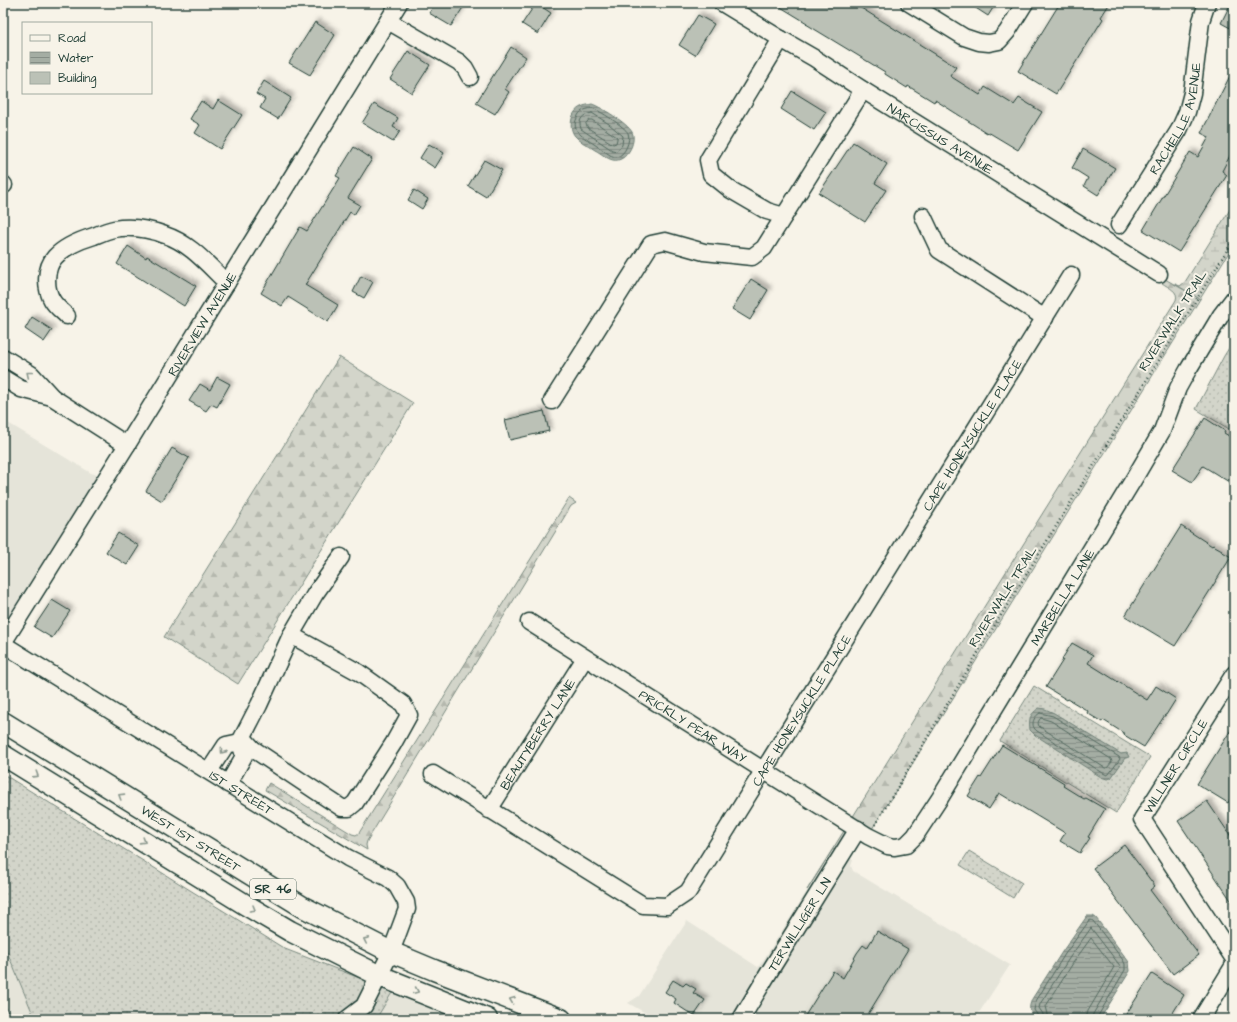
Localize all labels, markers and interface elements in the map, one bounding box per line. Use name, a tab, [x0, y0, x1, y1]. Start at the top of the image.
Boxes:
legend	[22, 22, 152, 94]
text: Road	[58, 30, 86, 47]
text: Water	[58, 50, 94, 67]
street label: RACHELLE AVENUE	[1145, 61, 1206, 178]
text: Building	[58, 70, 96, 88]
street label: NARCISSUS AVENUE	[883, 99, 997, 179]
street label: RIVERWALK TRAIL	[1135, 267, 1211, 374]
street label: RIVERVIEW AVENUE	[164, 269, 241, 380]
street label: CAPE HONEYSUCKLE PLACE	[919, 356, 1027, 515]
one-way arrow	[27, 372, 34, 379]
street label: RIVERWALK TRAIL	[965, 543, 1041, 650]
street label: MARBELLA LANE	[1027, 545, 1099, 649]
street label: CAPE HONEYSUCKLE PLACE	[748, 631, 856, 790]
street label: BEAUTYBERRY LANE	[496, 675, 580, 794]
street label: PRICKLY PEAR WAY	[635, 686, 750, 767]
street label: WILLNER CIRCLE	[1139, 715, 1212, 817]
one-way arrow	[221, 746, 228, 753]
street label: 1ST STREET	[206, 766, 278, 820]
one-way arrow	[32, 771, 39, 778]
one-way arrow	[118, 793, 125, 800]
street label: WEST 1ST STREET	[137, 801, 245, 877]
one-way arrow	[139, 836, 146, 843]
street label: TERWILLIGER LN	[764, 874, 836, 975]
road number: SR 46	[250, 879, 296, 899]
one-way arrow	[249, 905, 256, 912]
one-way arrow	[363, 937, 370, 945]
one-way arrow	[411, 986, 419, 994]
one-way arrow	[508, 996, 515, 1004]

